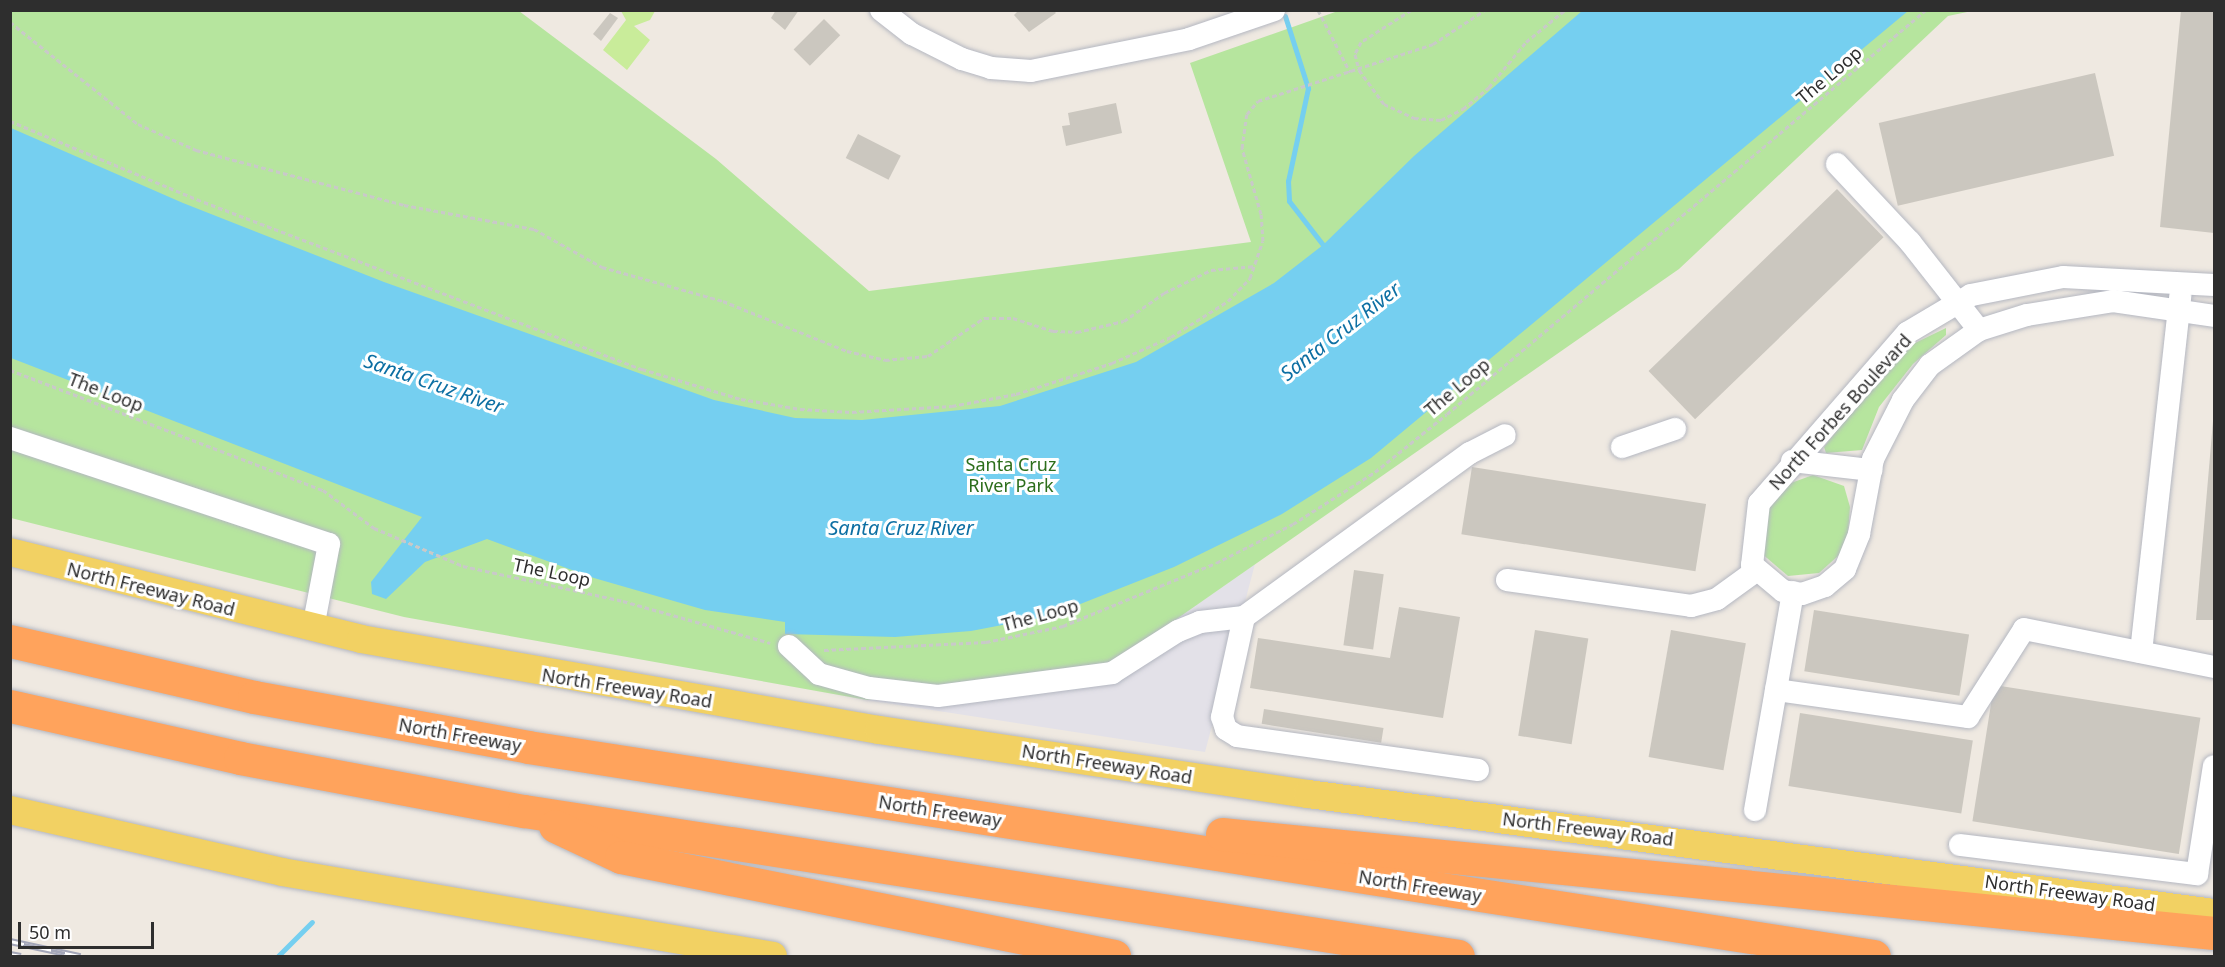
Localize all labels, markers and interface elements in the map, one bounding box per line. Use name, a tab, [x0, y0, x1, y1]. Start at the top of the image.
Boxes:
street label: The Loop	[1792, 42, 1866, 108]
water label: Santa Cruz River	[1275, 277, 1405, 385]
street label: North Forbes Boulevard	[1764, 330, 1916, 494]
water label: Santa Cruz River	[361, 348, 507, 418]
street label: The Loop	[1420, 354, 1494, 420]
street label: The Loop	[66, 368, 146, 416]
park label: Santa Cruz River Park	[966, 454, 1056, 496]
water label: Santa Cruz River	[828, 515, 974, 539]
street label: The Loop	[511, 553, 593, 591]
street label: North Freeway Road	[65, 558, 237, 620]
street label: The Loop	[999, 594, 1081, 636]
street label: North Freeway Road	[540, 664, 714, 712]
street label: North Freeway	[397, 714, 523, 756]
street label: North Freeway Road	[1020, 740, 1194, 788]
street label: North Freeway	[877, 791, 1003, 831]
street label: North Freeway Road	[1501, 808, 1675, 850]
street label: North Freeway	[1357, 866, 1483, 906]
street label: North Freeway Road	[1983, 870, 2157, 916]
scale bar	[21, 910, 158, 948]
text: 50 m	[29, 920, 71, 944]

